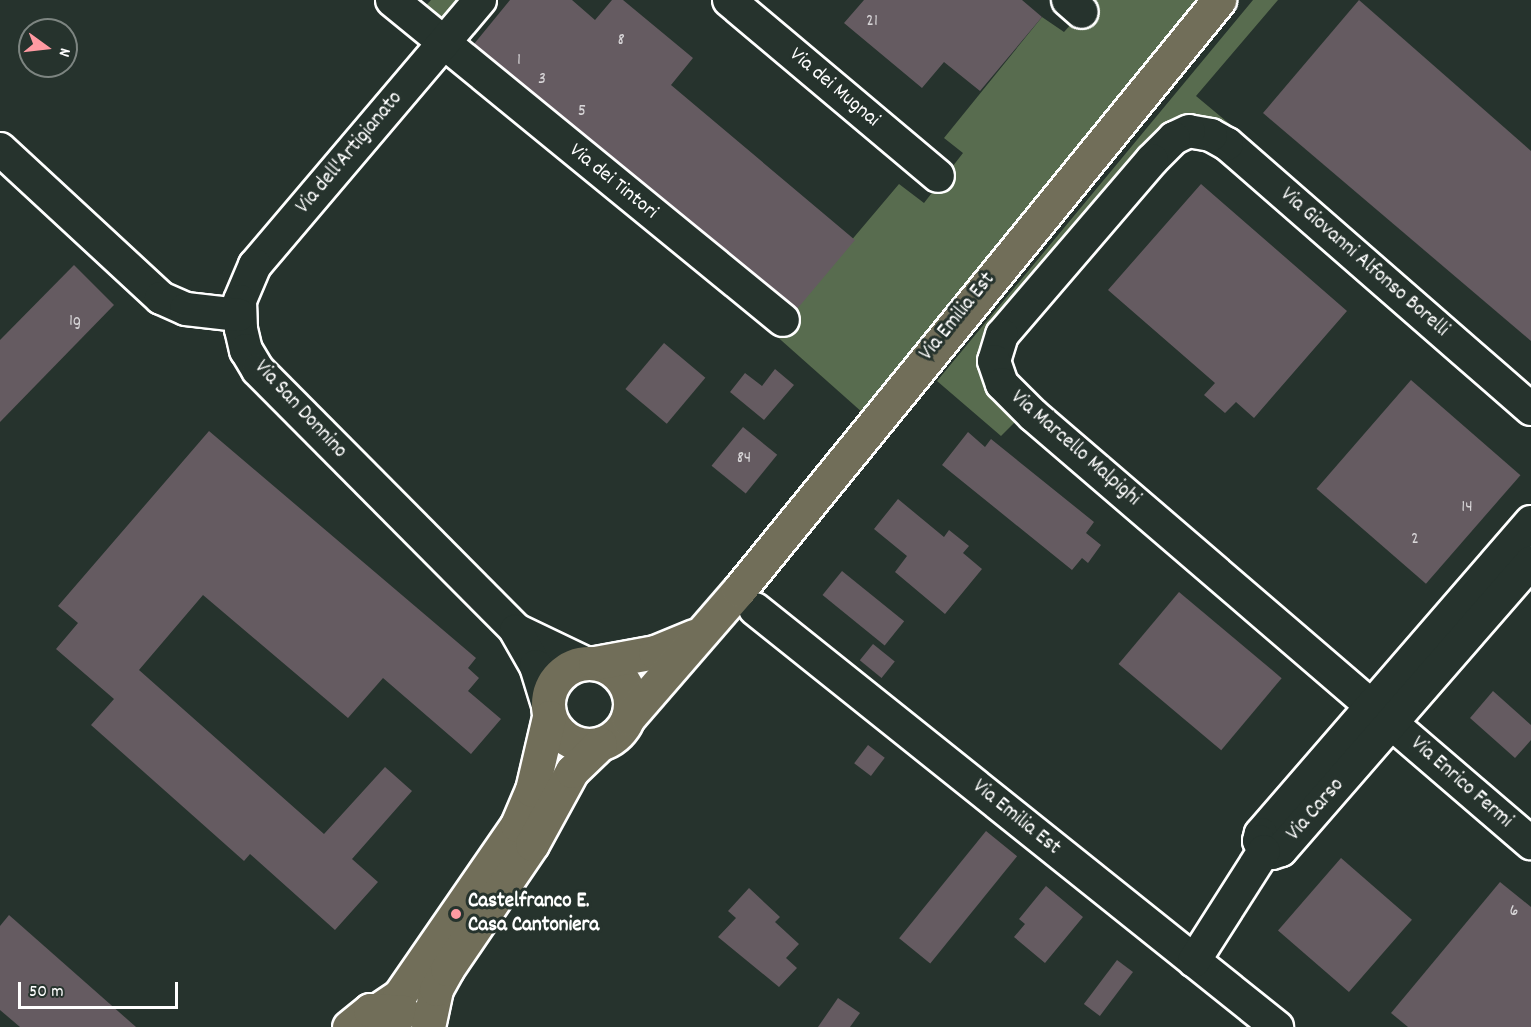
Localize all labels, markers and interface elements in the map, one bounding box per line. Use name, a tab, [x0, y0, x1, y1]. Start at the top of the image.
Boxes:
house number: 21	[866, 11, 878, 33]
north arrow	[18, 18, 78, 78]
house number: 8	[617, 30, 625, 52]
street label: Via dei Mugnai	[784, 43, 884, 133]
text: N	[52, 45, 76, 59]
house number: 1	[517, 50, 521, 72]
house number: 3	[538, 69, 546, 91]
street label: Via dell'Artigianato	[291, 87, 409, 219]
house number: 5	[578, 101, 586, 123]
street label: Via dei Tintori	[563, 139, 663, 225]
street label: Via Giovanni Alfonso Borelli	[1275, 183, 1453, 343]
street label: Via Emilia Est	[915, 268, 1001, 366]
house number: 1g	[69, 311, 81, 333]
street label: Via San Donnino	[248, 356, 352, 464]
street label: Via Marcello Malpighi	[1005, 386, 1145, 512]
house number: 84	[737, 448, 751, 470]
house number: 14	[1461, 497, 1473, 519]
house number: 2	[1411, 529, 1419, 551]
street label: Via Enrico Fermi	[1405, 732, 1517, 834]
street label: Via Carso	[1282, 774, 1350, 846]
street label: Via Emilia Est	[967, 775, 1065, 861]
place label: Castelfranco E. Casa Cantoniera	[468, 889, 599, 939]
house number: 6	[1510, 901, 1518, 923]
marker: Castelfranco E. Casa Cantoniera	[449, 907, 463, 921]
scale bar	[21, 970, 182, 1008]
text: 50 m	[29, 980, 64, 1005]

